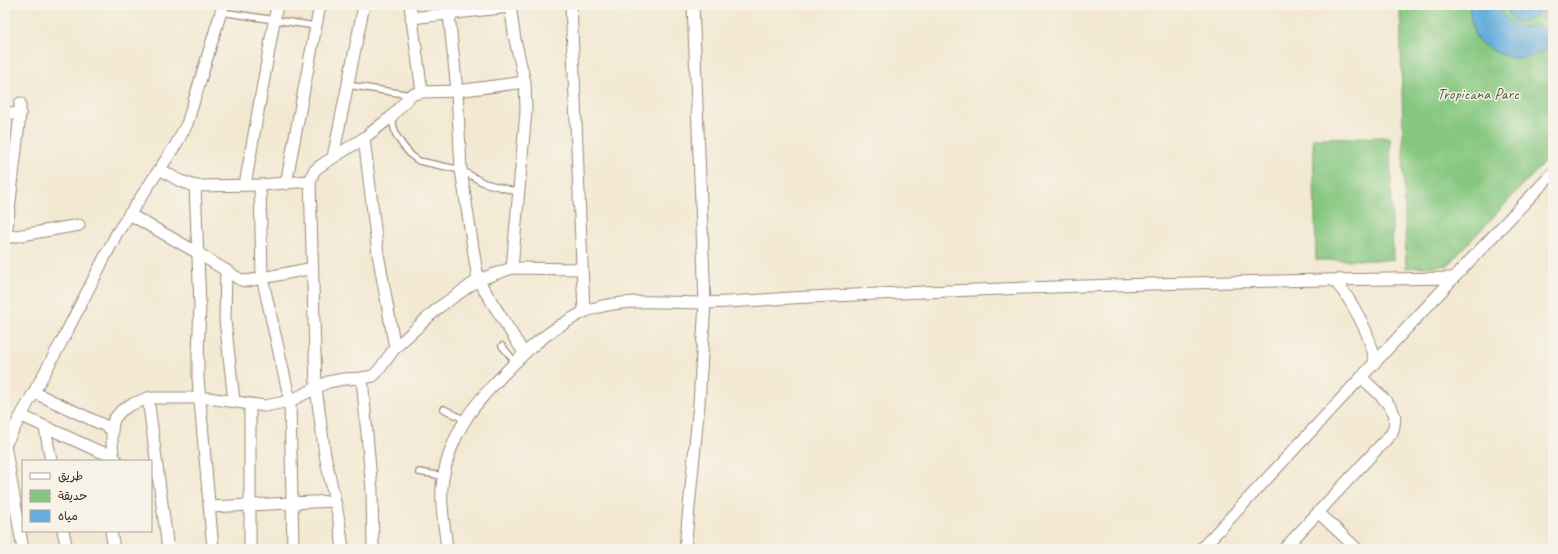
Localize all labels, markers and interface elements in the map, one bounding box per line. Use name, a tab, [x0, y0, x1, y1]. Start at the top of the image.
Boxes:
park label: Tropicana Parc	[1437, 84, 1520, 104]
legend	[22, 460, 152, 532]
text: طريق	[58, 468, 83, 484]
text: حديقة	[58, 488, 87, 504]
text: مياه	[58, 508, 78, 524]

